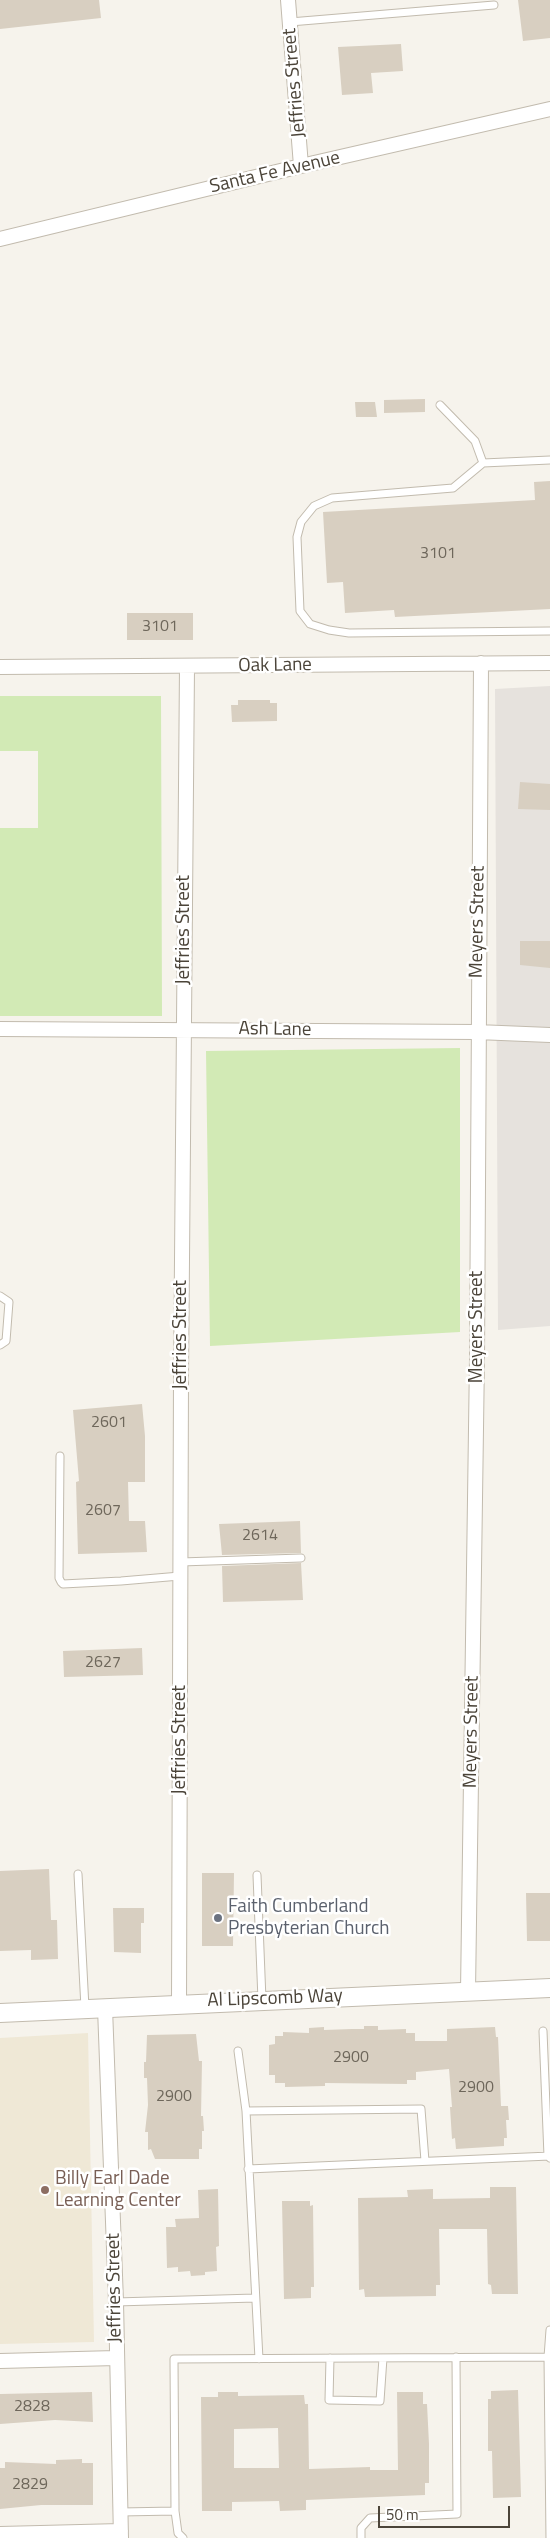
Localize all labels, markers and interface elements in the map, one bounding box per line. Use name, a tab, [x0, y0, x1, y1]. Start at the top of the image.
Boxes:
street label: Jeffries Street	[279, 27, 311, 139]
street label: Santa Fe Avenue	[208, 147, 342, 199]
house number: 3101	[420, 544, 456, 564]
house number: 3101	[142, 617, 178, 637]
street label: Oak Lane	[238, 654, 312, 678]
street label: Meyers Street	[466, 866, 490, 978]
street label: Jeffries Street	[173, 875, 195, 985]
street label: Ash Lane	[238, 1018, 312, 1042]
street label: Meyers Street	[466, 1271, 488, 1383]
street label: Jeffries Street	[170, 1280, 192, 1390]
house number: 2601	[91, 1413, 127, 1433]
house number: 2607	[85, 1501, 121, 1521]
house number: 2614	[242, 1526, 278, 1546]
house number: 2627	[85, 1653, 121, 1673]
street label: Meyers Street	[460, 1676, 484, 1788]
street label: Jeffries Street	[169, 1685, 191, 1795]
place label: Faith Cumberland Presbyterian Church	[228, 1896, 389, 1940]
marker: Faith Cumberland Presbyterian Church	[212, 1912, 224, 1924]
street label: Al Lipscomb Way	[207, 1985, 343, 2013]
house number: 2900	[333, 2048, 369, 2068]
house number: 2900	[458, 2078, 494, 2098]
house number: 2900	[156, 2087, 192, 2107]
place label: Billy Earl Dade Learning Center	[55, 2168, 181, 2212]
marker: Billy Earl Dade Learning Center	[39, 2184, 51, 2196]
street label: Jeffries Street	[103, 2233, 127, 2343]
house number: 2828	[14, 2397, 50, 2417]
house number: 2829	[12, 2475, 48, 2495]
scale bar	[380, 2496, 512, 2528]
text: 50 m	[386, 2503, 419, 2526]

